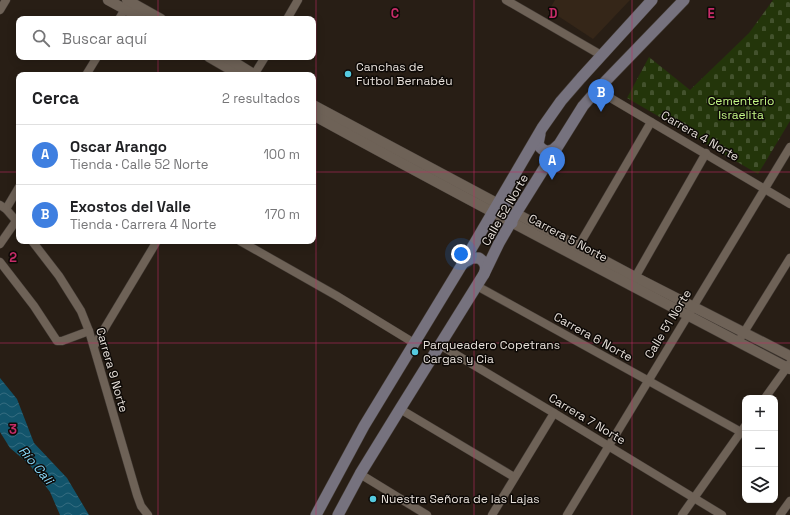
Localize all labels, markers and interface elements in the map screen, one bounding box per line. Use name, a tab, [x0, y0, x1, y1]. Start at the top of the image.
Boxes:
text: C	[391, 5, 399, 22]
text: D	[549, 5, 558, 22]
text: E	[707, 5, 715, 22]
search box	[16, 16, 316, 60]
icon: search	[30, 27, 52, 49]
text: Buscar aquí	[62, 29, 147, 48]
place label: Canchas de Fútbol Bernabéu	[356, 59, 453, 89]
marker: Canchas de Fútbol Bernabéu	[343, 69, 353, 79]
pin: B	[588, 79, 614, 112]
text: Cerca	[32, 87, 79, 109]
text: 2 resultados	[222, 90, 300, 107]
park label: Cementerio Israelita	[708, 93, 774, 123]
street label: Carrera 4 Norte	[658, 107, 742, 165]
text: Oscar Arango	[70, 137, 167, 156]
text: A	[41, 146, 49, 163]
text: 100 m	[263, 146, 300, 163]
pin: A	[539, 147, 565, 180]
text: Tienda · Calle 52 Norte	[70, 156, 208, 173]
street label: Calle 52 Norte	[478, 171, 532, 249]
text: Exostos del Valle	[70, 197, 191, 216]
text: B	[41, 206, 49, 223]
text: 170 m	[264, 206, 300, 223]
street label: Carrera 5 Norte	[526, 210, 610, 266]
text: Tienda · Carrera 4 Norte	[70, 216, 216, 233]
your location	[451, 244, 471, 264]
text: 2	[9, 249, 17, 266]
street label: Calle 51 Norte	[641, 286, 695, 362]
street label: Carrera 6 Norte	[551, 309, 635, 365]
street label: Carrera 9 Norte	[92, 326, 132, 414]
place label: Parqueadero Copetrans Cargas y Cia	[423, 337, 560, 367]
marker: Parqueadero Copetrans Cargas y Cia	[410, 347, 420, 357]
street label: Carrera 7 Norte	[546, 390, 628, 448]
map controls	[742, 395, 778, 503]
button: +	[742, 395, 778, 431]
text: 3	[9, 421, 17, 438]
button: −	[742, 431, 778, 467]
water label: Río Cali	[15, 442, 58, 489]
button: layers	[742, 467, 778, 503]
place label: Nuestra Señora de las Lajas	[381, 491, 540, 507]
marker: Nuestra Señora de las Lajas	[368, 494, 378, 504]

